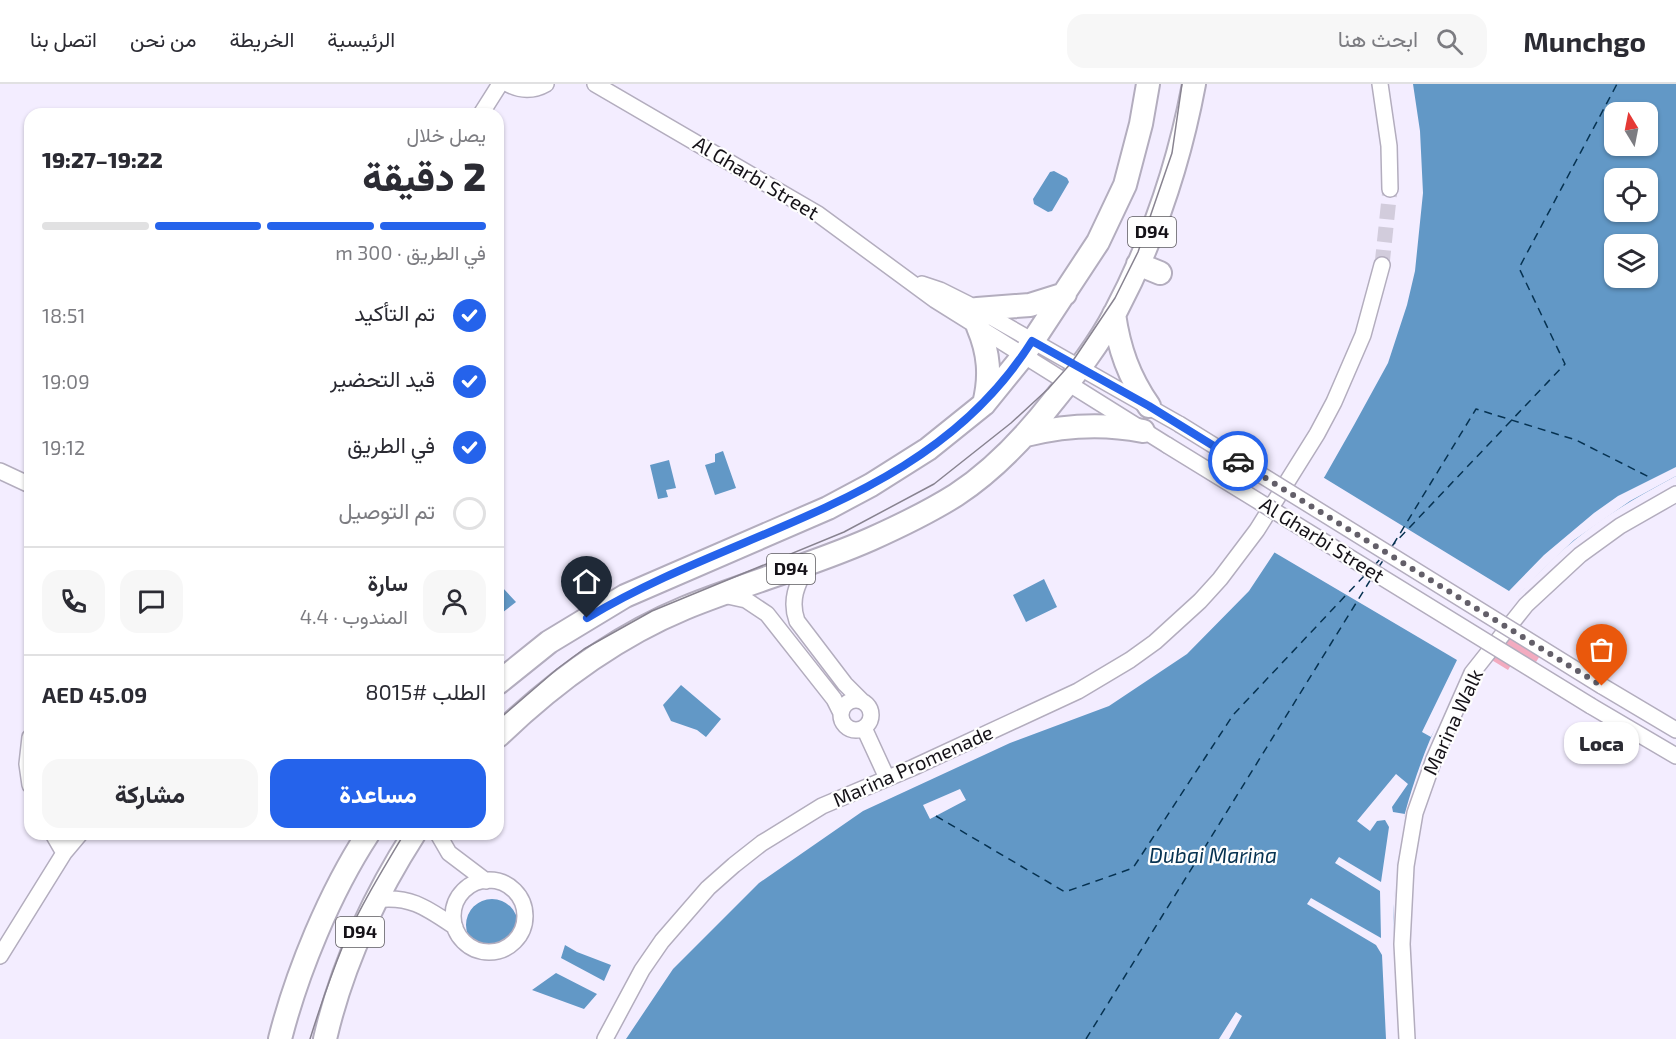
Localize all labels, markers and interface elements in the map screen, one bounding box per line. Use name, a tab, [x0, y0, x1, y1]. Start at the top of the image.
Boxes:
search box	[1067, 14, 1487, 68]
text: Munchgo	[1523, 24, 1646, 58]
text: ابحث هنا	[1338, 25, 1418, 51]
icon: search	[1433, 25, 1466, 58]
text: اتصل بنا	[30, 26, 97, 51]
text: من نحن	[130, 26, 196, 51]
text: الخريطة	[229, 26, 294, 51]
text: الرئيسية	[327, 26, 395, 51]
north arrow	[1604, 102, 1658, 156]
map controls	[1604, 102, 1658, 288]
text: يصل خلال	[406, 122, 486, 146]
street label: Al Gharbi Street	[690, 130, 824, 224]
text: 19:22–19:27	[42, 146, 163, 172]
text: 2 دقيقة	[362, 152, 486, 199]
button: locate	[1604, 168, 1658, 222]
road number: D94	[1128, 217, 1176, 247]
button: layers	[1604, 234, 1658, 288]
text: في الطريق · 300 m	[335, 240, 486, 264]
text: تم التأكيد	[354, 299, 435, 325]
icon: check	[453, 299, 486, 332]
text: 18:51	[42, 303, 86, 327]
text: قيد التحضير	[330, 365, 435, 391]
icon: check	[453, 365, 486, 398]
text: 19:09	[42, 369, 90, 393]
text: في الطريق	[347, 431, 435, 457]
icon: check	[453, 431, 486, 464]
courier	[1208, 431, 1268, 491]
text: 19:12	[42, 435, 85, 459]
icon: car	[1222, 445, 1255, 478]
street label: Al Gharbi Street	[1256, 491, 1389, 587]
text: تم التوصيل	[338, 497, 435, 523]
road number: D94	[767, 554, 815, 584]
pin	[561, 556, 612, 618]
icon: home	[570, 565, 603, 598]
text: سارة	[367, 569, 408, 595]
button: phone	[42, 570, 105, 633]
button: chat	[120, 570, 183, 633]
button: person	[423, 570, 486, 633]
text: المندوب · 4.4	[300, 604, 408, 628]
pin	[1576, 624, 1627, 686]
icon: bag	[1585, 633, 1618, 666]
street label: Marina Walk	[1417, 665, 1487, 778]
text: الطلب #8015	[365, 678, 486, 704]
text: AED 45.09	[42, 681, 147, 707]
street label: Marina Promenade	[829, 719, 996, 811]
callout: Loca	[1564, 722, 1640, 764]
text: Loca	[1579, 731, 1624, 755]
button: مشاركة	[42, 759, 258, 828]
button: مساعدة	[270, 759, 486, 828]
water label: Dubai Marina	[1149, 842, 1277, 867]
road number: D94	[336, 917, 384, 947]

